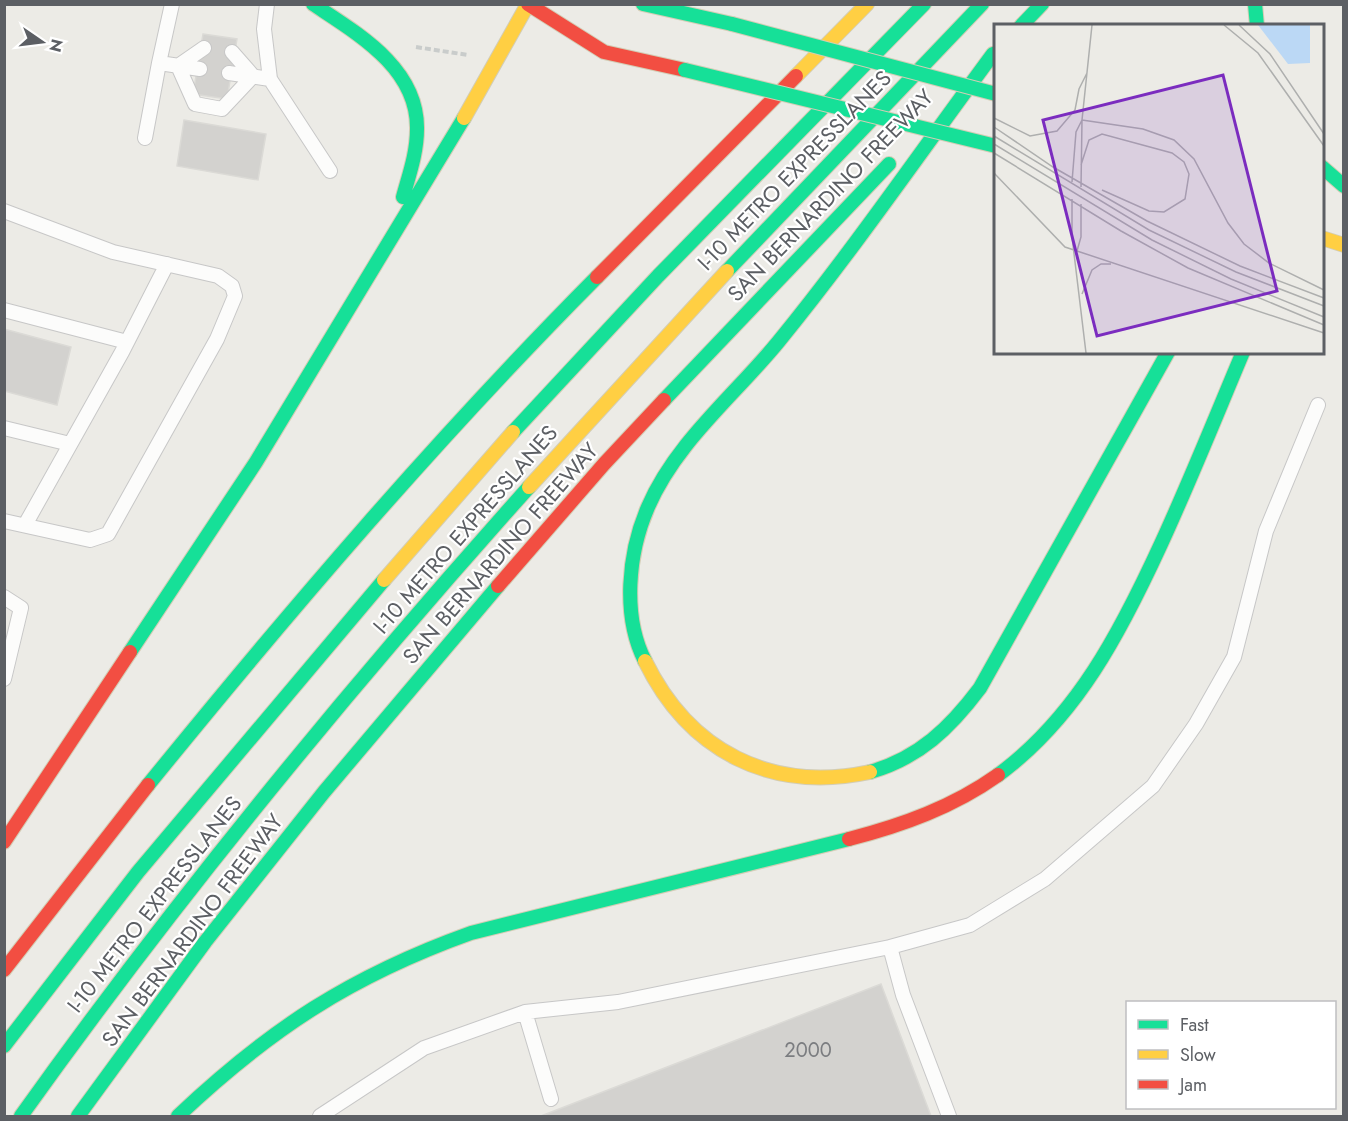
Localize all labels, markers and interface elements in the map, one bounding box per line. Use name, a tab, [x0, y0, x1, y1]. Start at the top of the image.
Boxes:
north arrow	[12, 12, 72, 72]
inset map	[994, 24, 1324, 354]
text: N	[43, 37, 69, 54]
street label: I-10 METRO EXPRESSLANES	[690, 63, 898, 277]
street label: SAN BERNARDINO FREEWAY	[720, 81, 941, 308]
street label: I-10 METRO EXPRESSLANES	[365, 418, 565, 640]
street label: SAN BERNARDINO FREEWAY	[395, 435, 606, 671]
street label: I-10 METRO EXPRESSLANES	[59, 789, 249, 1019]
street label: SAN BERNARDINO FREEWAY	[94, 806, 291, 1053]
legend	[1126, 1001, 1336, 1109]
text: Fast	[1180, 1012, 1209, 1038]
house number: 2000	[784, 1036, 832, 1065]
text: Slow	[1180, 1042, 1217, 1068]
text: Jam	[1178, 1072, 1207, 1098]

